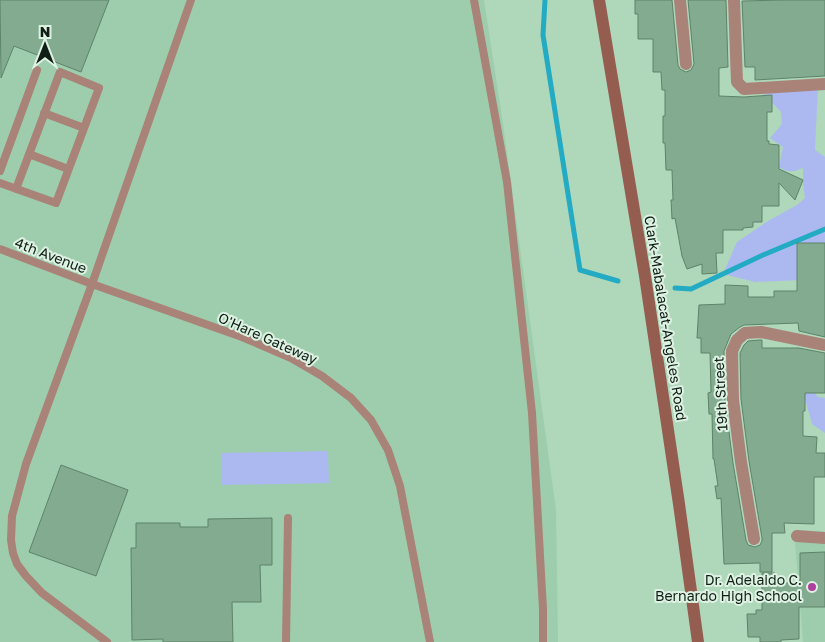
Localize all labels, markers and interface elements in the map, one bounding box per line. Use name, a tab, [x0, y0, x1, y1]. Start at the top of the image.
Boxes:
north arrow	[20, 20, 70, 70]
text: N	[40, 23, 50, 40]
street label: Clark-Mabalacat-Angeles Road	[641, 214, 691, 422]
street label: 4th Avenue	[13, 234, 89, 276]
street label: O'Hare Gateway	[216, 309, 320, 368]
street label: 19th Street	[710, 356, 730, 432]
place label: Dr. Adelaido C. Bernardo High School	[655, 571, 802, 604]
marker: Dr. Adelaido C. Bernardo High School	[806, 581, 818, 593]

